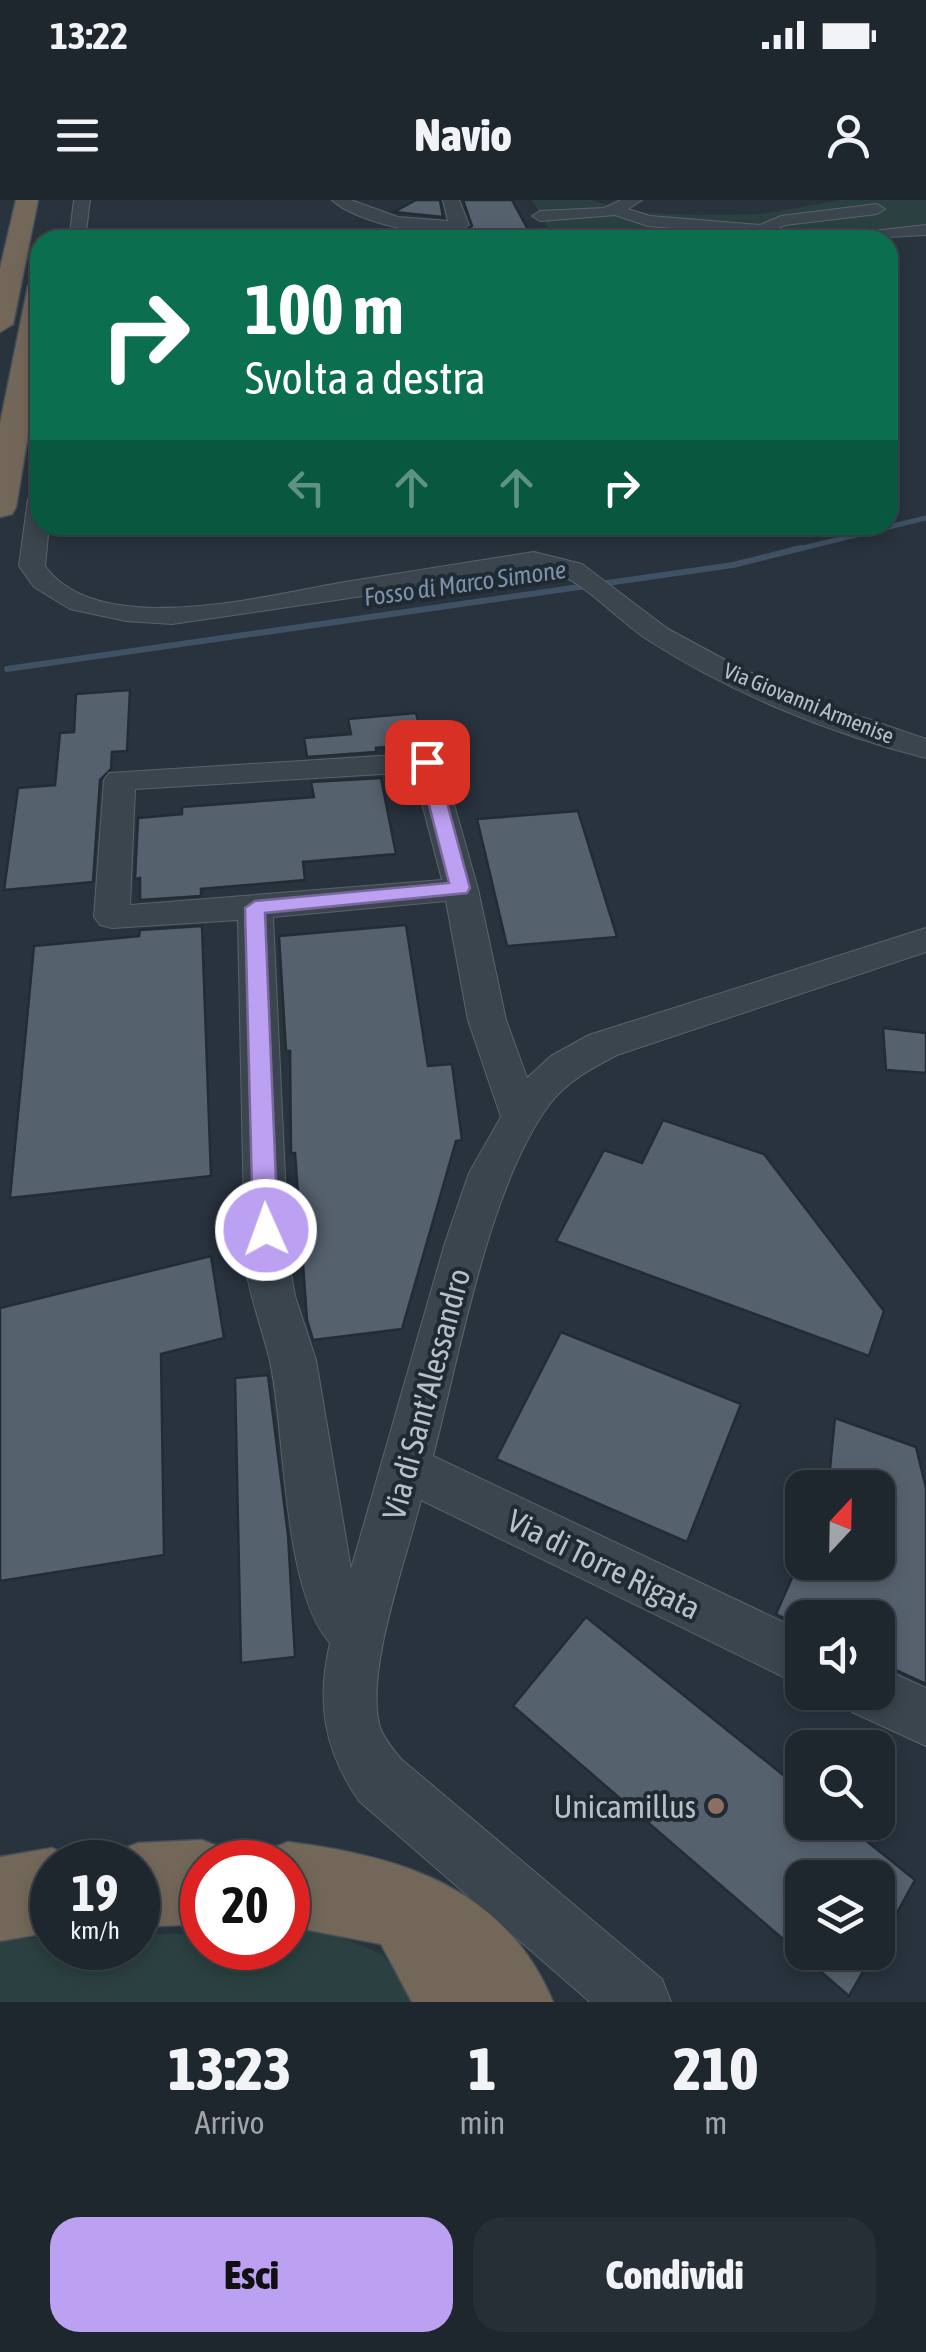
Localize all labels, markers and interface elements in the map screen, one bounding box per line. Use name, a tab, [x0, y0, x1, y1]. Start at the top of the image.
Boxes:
text: 13:22	[50, 14, 128, 57]
icon: menu	[50, 108, 105, 163]
icon: person	[821, 108, 876, 163]
text: Navio	[414, 109, 512, 161]
text: 100 m	[245, 269, 404, 349]
icon: right	[80, 270, 210, 400]
text: Svolta a destra	[245, 352, 486, 404]
icon: left	[279, 460, 334, 515]
icon: ahead	[384, 460, 439, 515]
icon: ahead	[489, 460, 544, 515]
icon: right	[594, 460, 649, 515]
water label: Fosso di Marco Simone	[362, 555, 568, 611]
street label: Via Giovanni Armenise	[720, 657, 898, 749]
pin	[385, 720, 470, 805]
icon: arrive	[400, 735, 455, 790]
position arrow	[214, 1178, 318, 1282]
street label: Via di Sant'Alessandro	[375, 1264, 477, 1524]
north arrow	[785, 1470, 895, 1580]
map controls	[785, 1470, 895, 1970]
street label: Via di Torre Rigata	[502, 1501, 706, 1627]
button: sound	[785, 1600, 895, 1710]
button: search	[785, 1730, 895, 1840]
place label: Unicamillus	[553, 1788, 696, 1825]
marker: Unicamillus	[705, 1795, 727, 1817]
speed limit sign: 20	[180, 1840, 310, 1970]
button: layers	[785, 1860, 895, 1970]
text: 19	[71, 1864, 118, 1922]
text: km/h	[70, 1916, 120, 1944]
text: 13:23	[168, 2034, 291, 2103]
text: 1	[468, 2034, 497, 2103]
text: 210	[673, 2034, 758, 2103]
text: Arrivo	[195, 2104, 265, 2141]
text: min	[459, 2104, 505, 2141]
text: m	[704, 2104, 727, 2141]
button: Esci	[50, 2217, 453, 2332]
button: Condividi	[473, 2217, 876, 2332]

